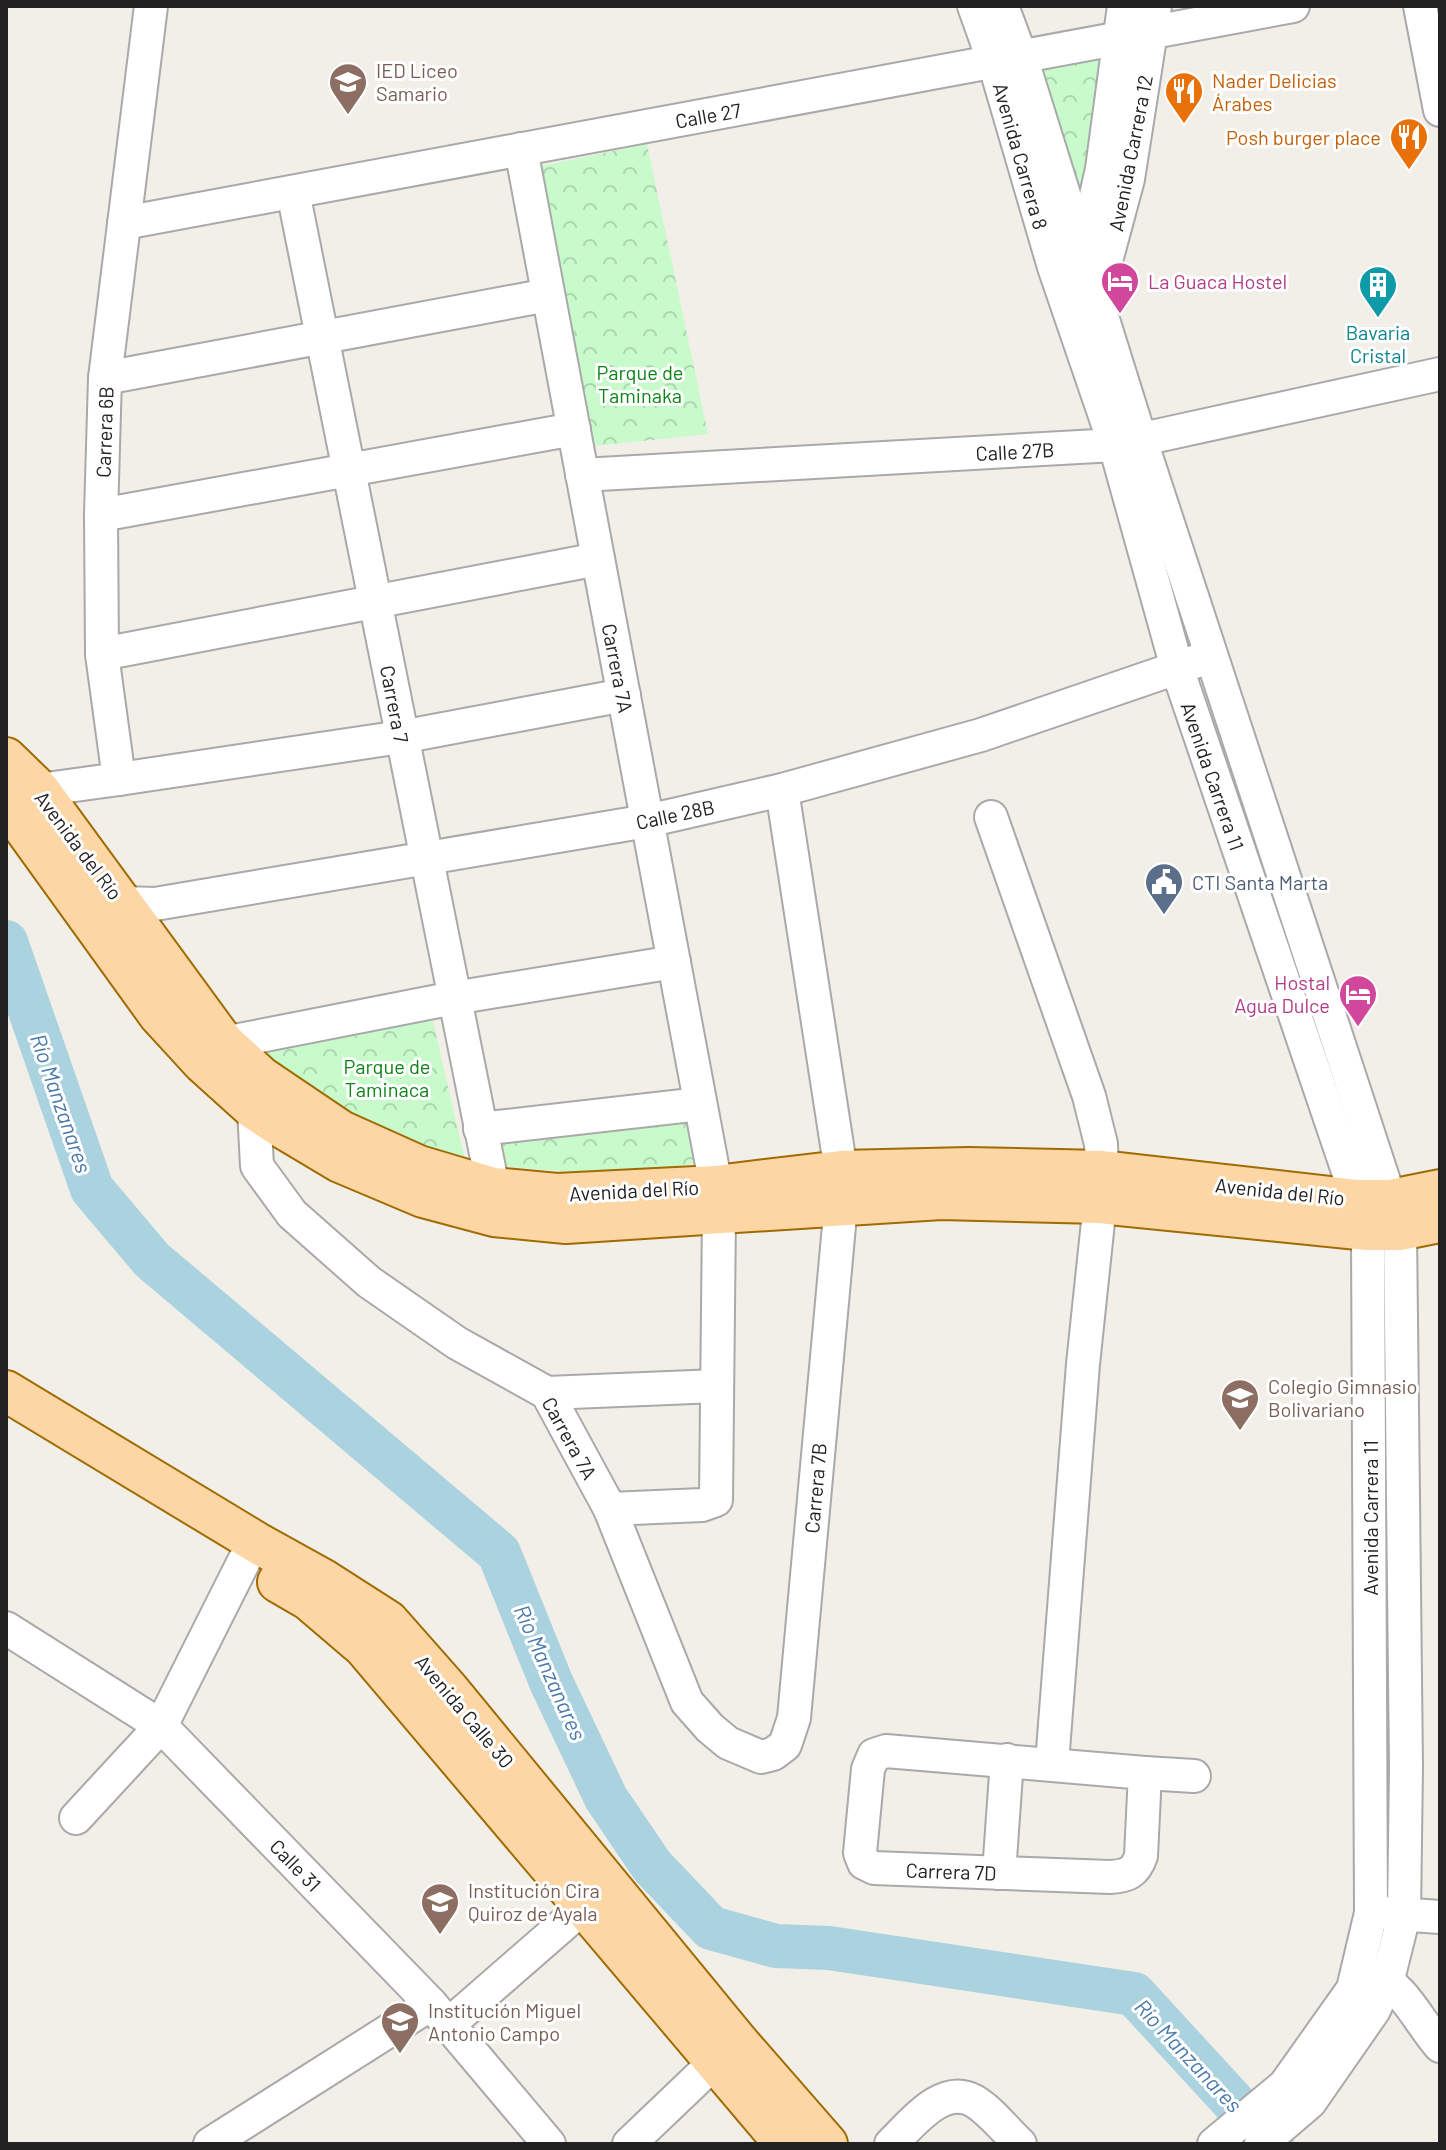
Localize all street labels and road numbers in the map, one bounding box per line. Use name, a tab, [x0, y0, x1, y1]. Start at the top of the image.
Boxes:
street label: Avenida Carrera 12	[1103, 73, 1157, 233]
street label: Avenida Carrera 8	[989, 80, 1053, 232]
street label: Calle 27	[673, 97, 743, 133]
street label: Carrera 6B	[90, 386, 118, 478]
street label: Calle 27B	[975, 437, 1055, 465]
street label: Carrera 7A	[598, 621, 638, 715]
street label: Carrera 7	[376, 663, 414, 745]
street label: Avenida Carrera 11	[1176, 699, 1250, 853]
street label: Avenida del Río	[30, 786, 128, 904]
street label: Calle 28B	[633, 794, 717, 834]
street label: Avenida del Río	[1214, 1172, 1346, 1210]
street label: Avenida del Río	[568, 1175, 700, 1205]
street label: Carrera 7A	[538, 1393, 602, 1483]
street label: Avenida Carrera 11	[1358, 1440, 1382, 1596]
street label: Carrera 7B	[799, 1442, 831, 1534]
street label: Avenida Calle 30	[411, 1650, 519, 1772]
street label: Calle 31	[265, 1834, 327, 1896]
street label: Carrera 7D	[905, 1857, 997, 1885]

